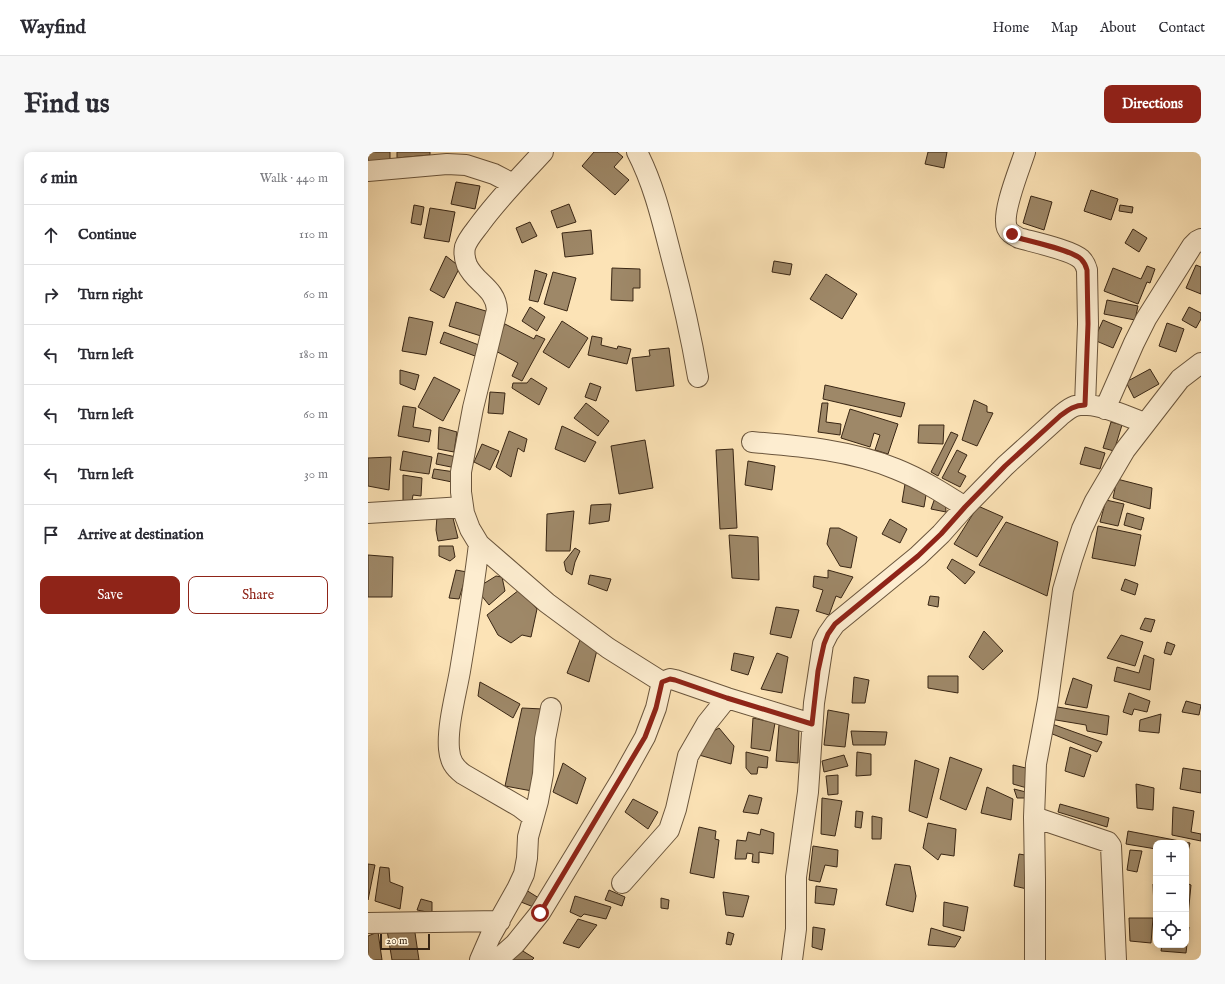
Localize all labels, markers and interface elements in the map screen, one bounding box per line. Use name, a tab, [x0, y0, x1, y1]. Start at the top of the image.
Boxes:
text: Wayfind	[20, 16, 86, 40]
text: Home	[993, 19, 1029, 37]
text: Map	[1051, 19, 1078, 37]
text: About	[1100, 19, 1136, 37]
text: Contact	[1158, 19, 1205, 37]
button: Directions	[1104, 85, 1201, 123]
text: Find us	[24, 87, 110, 122]
text: 6 min	[40, 168, 78, 189]
text: Walk · 440 m	[260, 170, 328, 187]
icon: ahead	[40, 224, 62, 246]
text: Continue	[78, 225, 136, 244]
route end	[1003, 225, 1021, 243]
text: 110 m	[299, 226, 328, 243]
icon: right	[40, 284, 62, 306]
text: Turn right	[78, 285, 143, 304]
text: 60 m	[303, 286, 328, 303]
icon: left	[40, 344, 62, 366]
text: Turn left	[78, 345, 134, 364]
text: 180 m	[299, 346, 328, 363]
icon: left	[40, 404, 62, 426]
text: Turn left	[78, 405, 134, 424]
text: 60 m	[303, 406, 328, 423]
icon: left	[40, 464, 62, 486]
text: Turn left	[78, 465, 134, 484]
text: 30 m	[304, 466, 328, 483]
icon: arrive	[40, 524, 62, 546]
text: Arrive at destination	[78, 525, 204, 544]
button: Save	[40, 576, 180, 614]
button: Share	[188, 576, 328, 614]
map controls	[1153, 840, 1189, 948]
button: +	[1153, 840, 1189, 876]
button: −	[1153, 876, 1189, 912]
route start	[531, 904, 549, 922]
button: locate	[1153, 912, 1189, 948]
scale bar	[380, 932, 430, 951]
text: 20 m	[386, 934, 407, 948]

